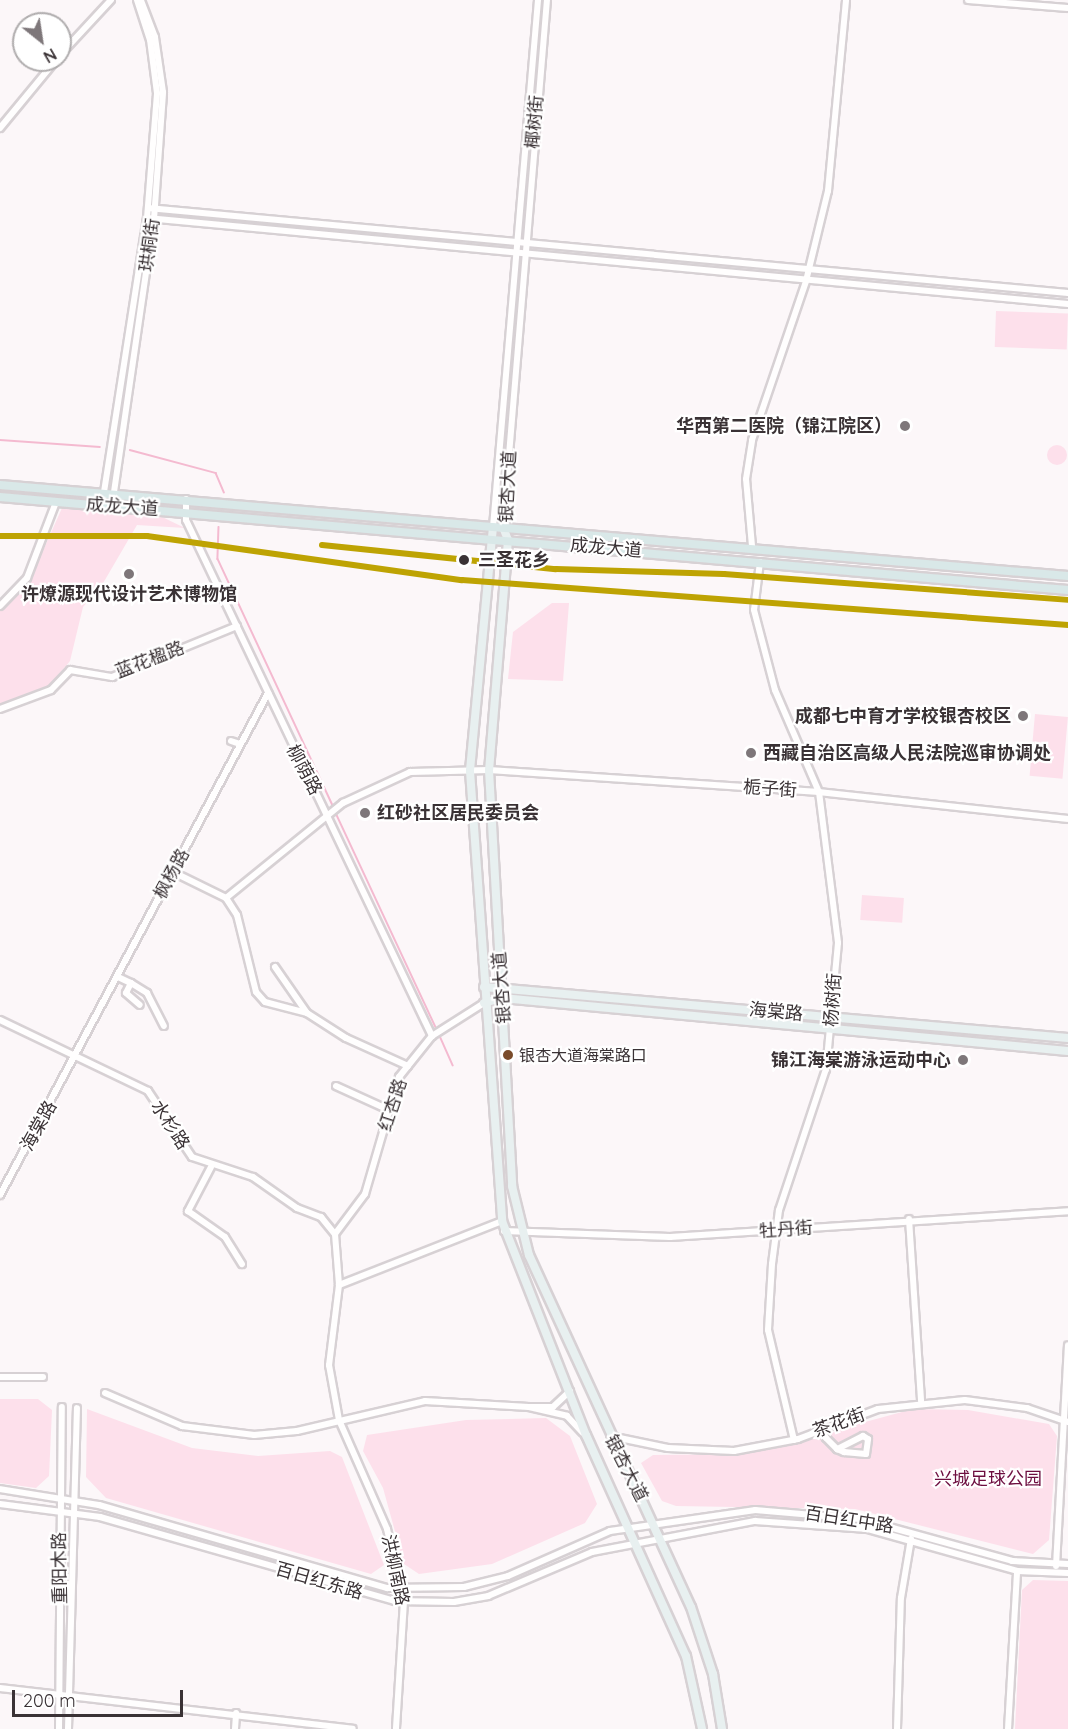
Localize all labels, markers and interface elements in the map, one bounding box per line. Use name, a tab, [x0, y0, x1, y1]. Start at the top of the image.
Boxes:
north arrow	[12, 12, 72, 72]
text: N	[40, 44, 60, 67]
street label: 椰树街	[522, 94, 548, 150]
street label: 珙桐街	[136, 217, 164, 273]
place label: 华西第二医院（锦江院区）	[676, 415, 892, 437]
marker: 华西第二医院（锦江院区）	[896, 417, 914, 435]
street label: 银杏大道	[495, 450, 521, 524]
street label: 成龙大道	[85, 494, 159, 520]
street label: 成龙大道	[569, 534, 643, 562]
place label: 三圣花乡	[478, 549, 550, 571]
marker: 三圣花乡	[455, 551, 473, 569]
marker: 许燎源现代设计艺术博物馆	[122, 567, 136, 581]
place label: 许燎源现代设计艺术博物馆	[21, 583, 237, 605]
street label: 蓝花楹路	[113, 637, 187, 683]
place label: 成都七中育才学校银杏校区	[795, 705, 1011, 727]
marker: 成都七中育才学校银杏校区	[1016, 709, 1030, 723]
street label: 柳荫路	[282, 741, 326, 799]
place label: 西藏自治区高级人民法院巡审协调处	[763, 742, 1051, 764]
marker: 西藏自治区高级人民法院巡审协调处	[744, 746, 758, 760]
street label: 栀子街	[742, 776, 798, 802]
place label: 红砂社区居民委员会	[377, 802, 539, 824]
marker: 红砂社区居民委员会	[358, 806, 372, 820]
street label: 枫杨路	[150, 845, 194, 903]
street label: 银杏大道	[489, 951, 515, 1025]
street label: 杨树街	[820, 972, 846, 1028]
street label: 海棠路	[748, 999, 804, 1025]
place label: 银杏大道海棠路口	[519, 1045, 647, 1065]
marker: 银杏大道海棠路口	[502, 1049, 514, 1061]
place label: 锦江海棠游泳运动中心	[771, 1049, 951, 1071]
marker: 锦江海棠游泳运动中心	[956, 1053, 970, 1067]
street label: 红杏路	[374, 1076, 412, 1134]
street label: 水杉路	[146, 1096, 194, 1154]
street label: 海棠路	[16, 1097, 62, 1155]
street label: 牡丹街	[758, 1217, 814, 1243]
street label: 茶花街	[810, 1404, 868, 1442]
street label: 银杏大道	[600, 1431, 652, 1505]
park label: 兴城足球公园	[934, 1468, 1042, 1490]
street label: 百日红中路	[803, 1502, 895, 1538]
street label: 重阳木路	[49, 1532, 71, 1604]
street label: 洪柳南路	[377, 1533, 413, 1607]
street label: 百日红东路	[273, 1558, 365, 1604]
scale bar	[15, 1678, 186, 1716]
text: 200 m	[23, 1689, 76, 1712]

